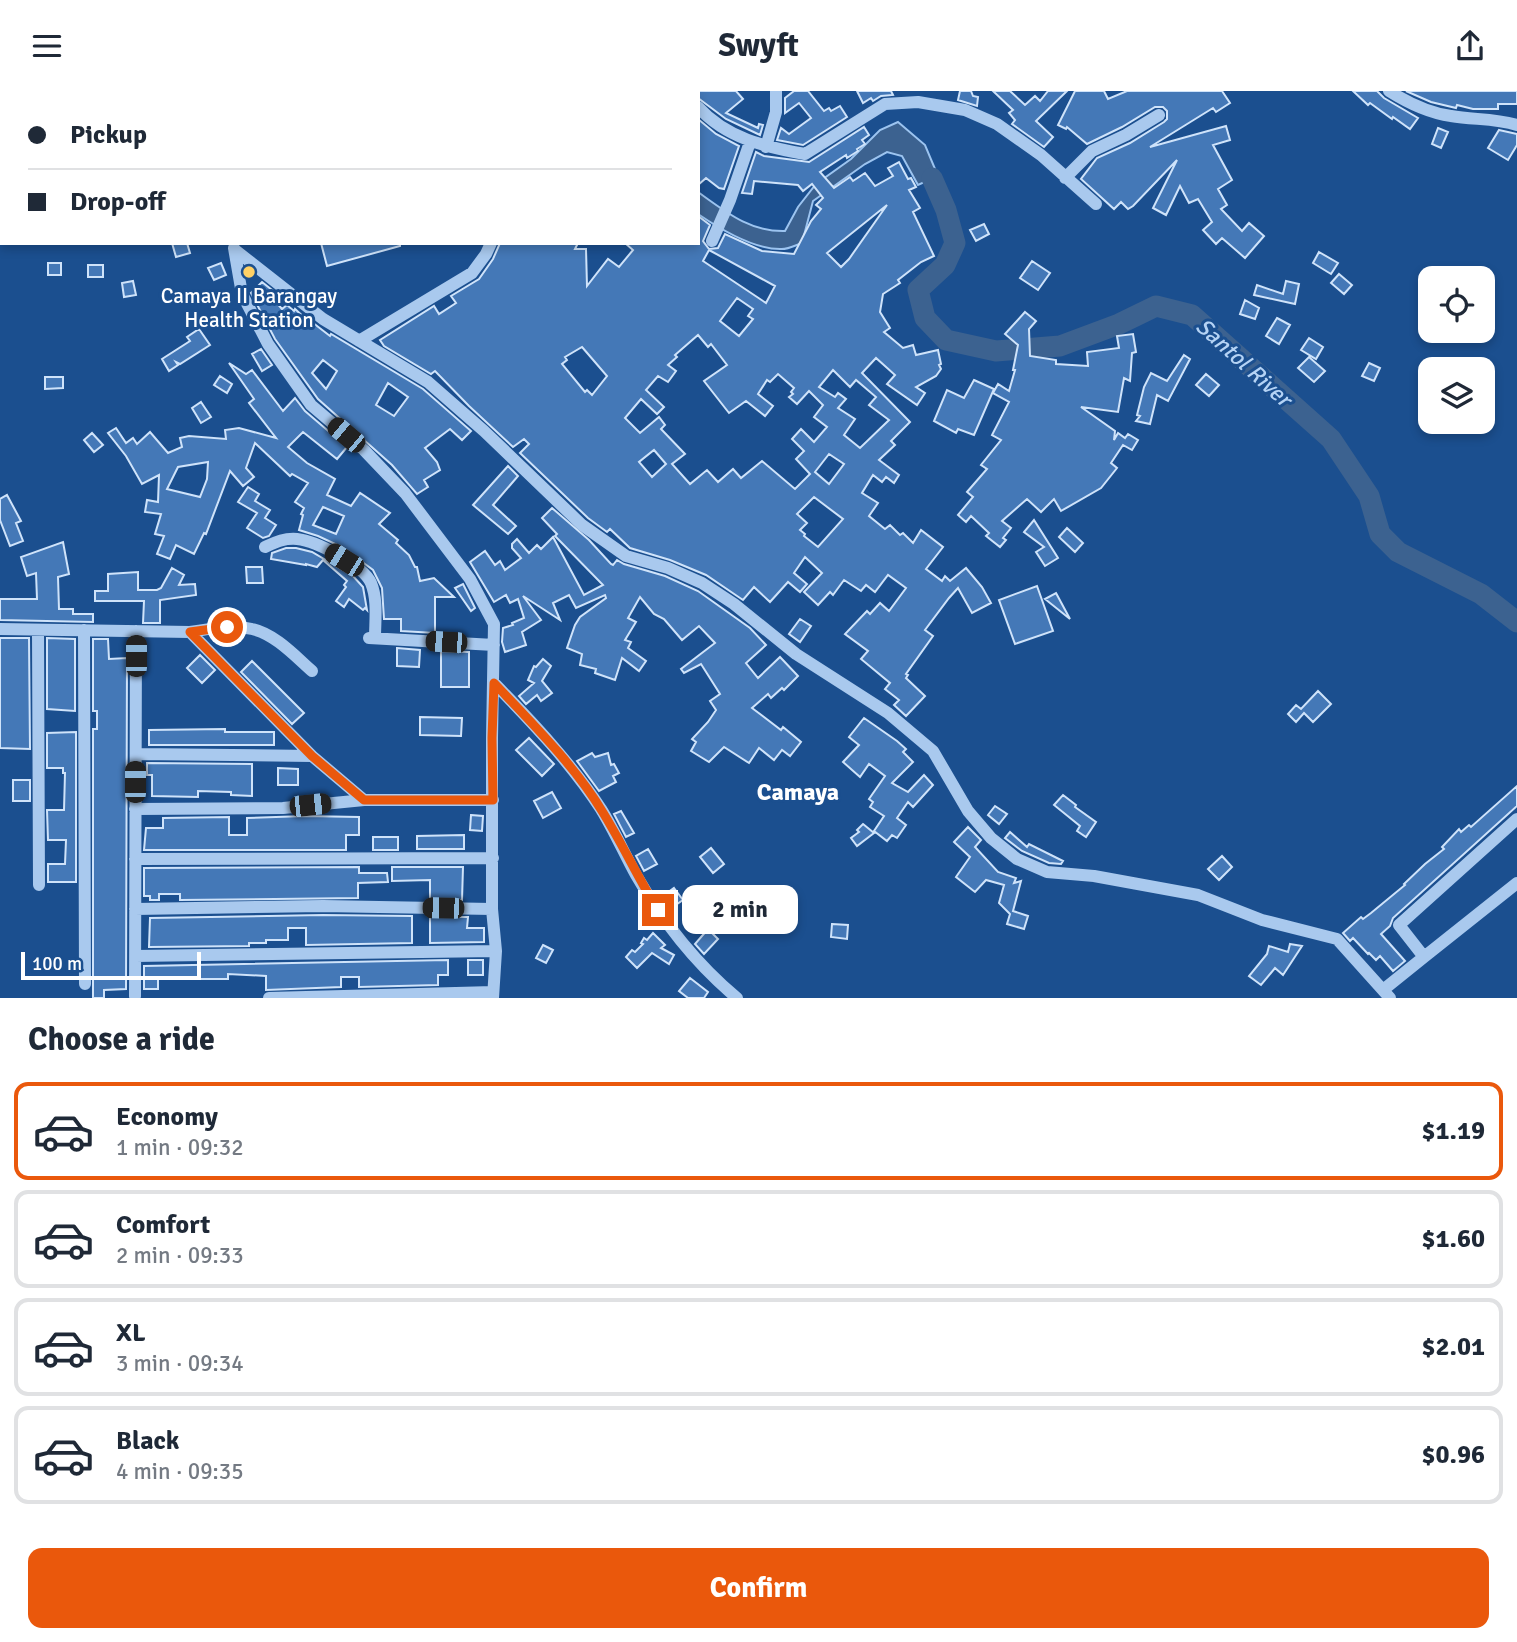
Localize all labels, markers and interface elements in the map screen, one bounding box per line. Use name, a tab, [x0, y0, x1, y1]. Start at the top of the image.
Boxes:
text: Swyft	[718, 26, 799, 65]
icon: menu	[28, 27, 66, 65]
icon: share	[1451, 27, 1489, 65]
text: Pickup	[70, 119, 147, 151]
text: Drop-off	[70, 186, 166, 218]
marker: Camaya II Barangay Health Station	[241, 264, 257, 280]
map controls	[1418, 266, 1495, 434]
button: locate	[1418, 266, 1495, 343]
place label: Camaya II Barangay Health Station	[161, 283, 337, 333]
water label: Santol River	[1190, 312, 1300, 415]
button: layers	[1418, 357, 1495, 434]
car	[324, 413, 369, 457]
car	[321, 540, 368, 580]
route start	[211, 611, 243, 643]
car	[425, 630, 468, 654]
car	[126, 635, 147, 677]
car	[125, 761, 146, 803]
district label: Camaya	[757, 777, 839, 807]
car	[289, 792, 332, 818]
callout: 2 min	[682, 885, 798, 935]
route end	[642, 894, 674, 926]
text: 2 min	[712, 895, 768, 924]
car	[422, 897, 465, 919]
scale bar	[21, 949, 201, 981]
text: 100 m	[32, 952, 82, 976]
text: Choose a ride	[28, 1020, 215, 1059]
icon: car	[32, 1100, 95, 1163]
text: Economy	[116, 1101, 218, 1133]
text: $1.19	[1421, 1115, 1485, 1147]
text: 1 min · 09:32	[116, 1133, 244, 1162]
icon: car	[32, 1208, 95, 1271]
text: Comfort	[116, 1209, 210, 1241]
text: $1.60	[1421, 1223, 1485, 1255]
text: 2 min · 09:33	[116, 1241, 244, 1270]
icon: car	[32, 1316, 95, 1379]
text: XL	[116, 1317, 146, 1349]
text: $2.01	[1421, 1331, 1485, 1363]
text: 3 min · 09:34	[116, 1349, 244, 1378]
icon: car	[32, 1424, 95, 1487]
text: Black	[116, 1425, 179, 1457]
text: $0.96	[1421, 1439, 1485, 1471]
text: 4 min · 09:35	[116, 1457, 244, 1486]
button: Confirm	[28, 1548, 1489, 1628]

